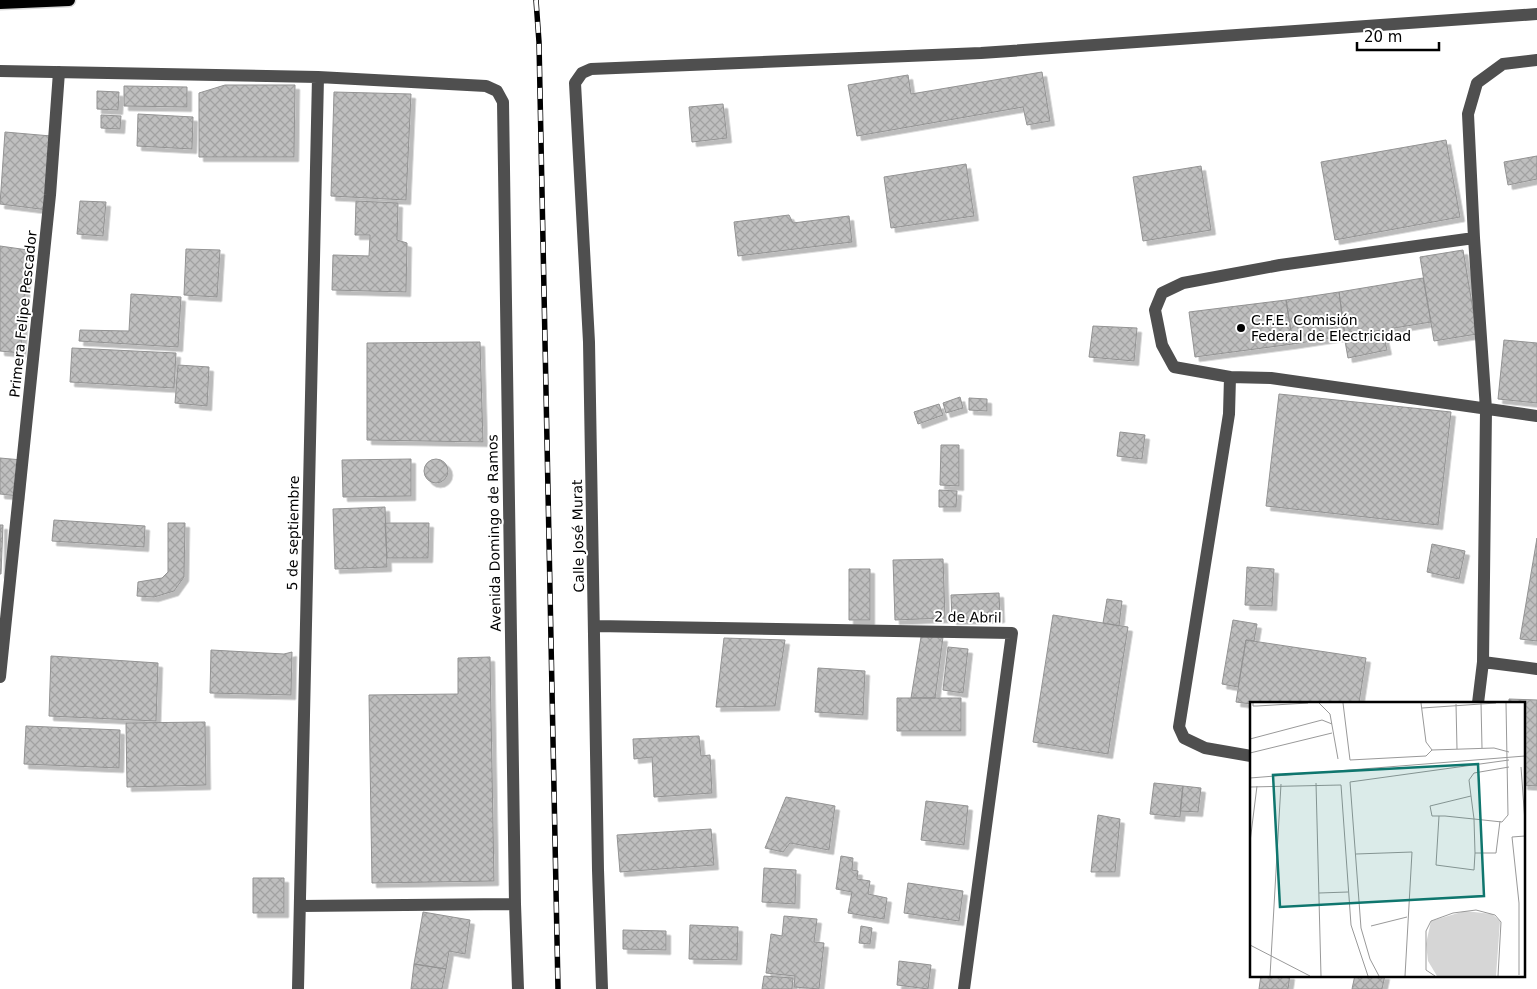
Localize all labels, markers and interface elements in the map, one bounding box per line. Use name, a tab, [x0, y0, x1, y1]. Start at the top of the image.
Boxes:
scale bar	[1357, 20, 1440, 52]
text: 20 m	[1364, 28, 1402, 46]
street label: Primera Felipe Pescador	[6, 229, 40, 398]
place label: C.F.E. Comisión Federal de Electricidad	[1251, 312, 1411, 344]
marker: C.F.E. Comisión Federal de Electricidad	[1235, 322, 1247, 334]
street label: Avenida Domingo de Ramos	[484, 434, 504, 632]
street label: 5 de septiembre	[284, 476, 302, 590]
street label: Calle José Murat	[569, 479, 587, 593]
street label: 2 de Abril	[934, 608, 1002, 626]
inset map	[1250, 702, 1524, 976]

